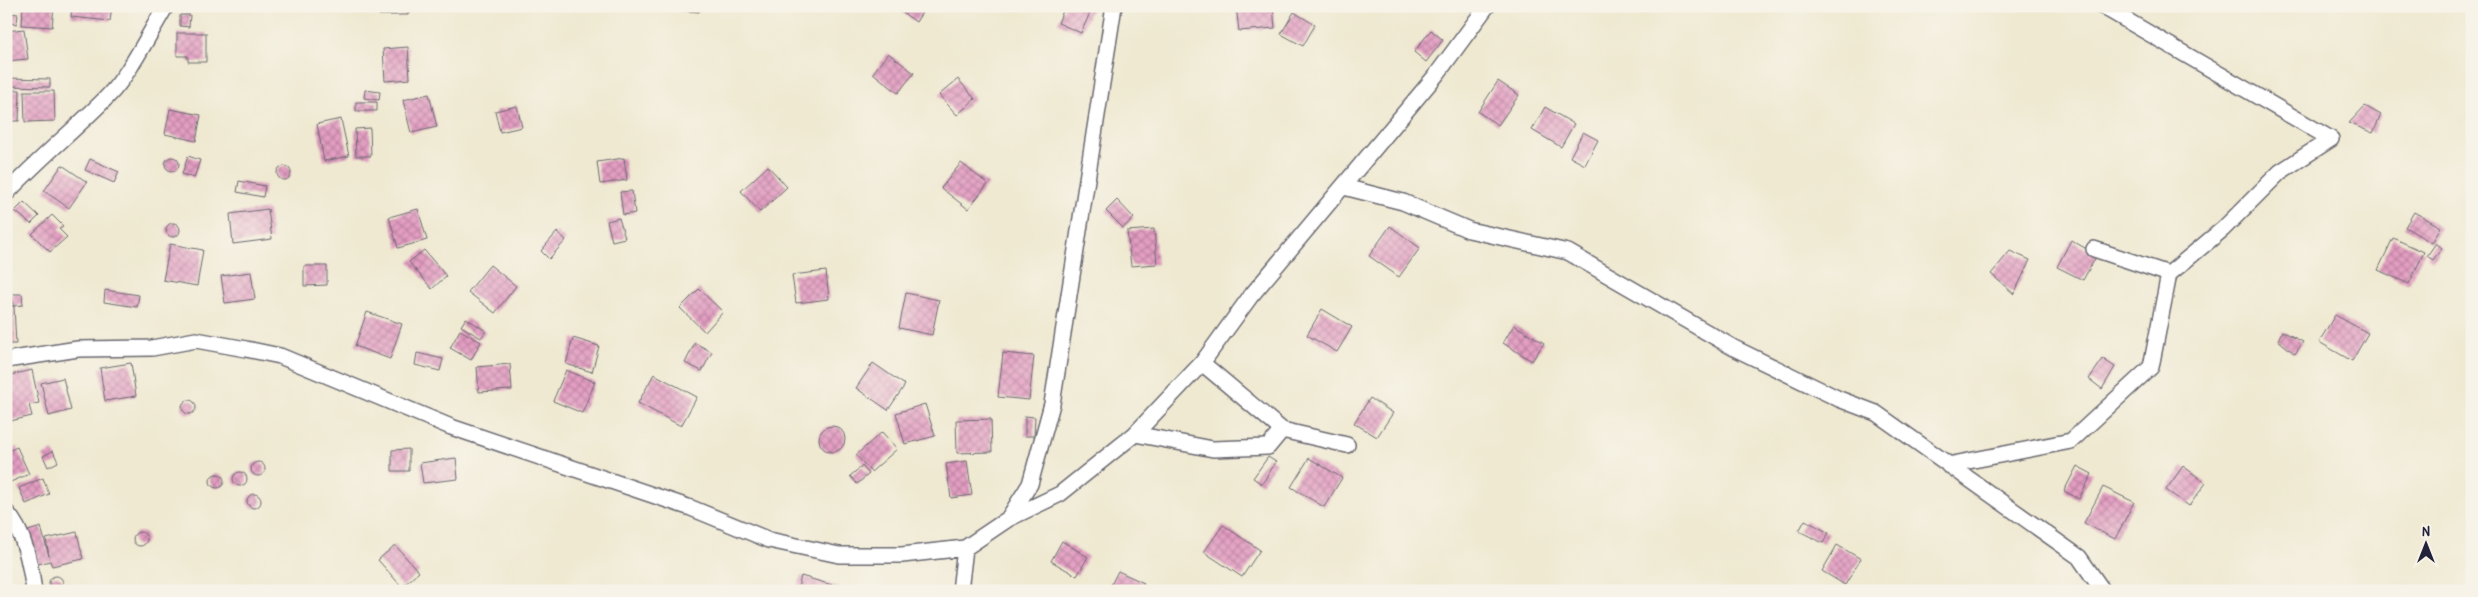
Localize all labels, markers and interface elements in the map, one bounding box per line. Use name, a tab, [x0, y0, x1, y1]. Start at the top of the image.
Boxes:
north arrow	[2400, 520, 2450, 570]
text: N	[2422, 521, 2430, 540]

